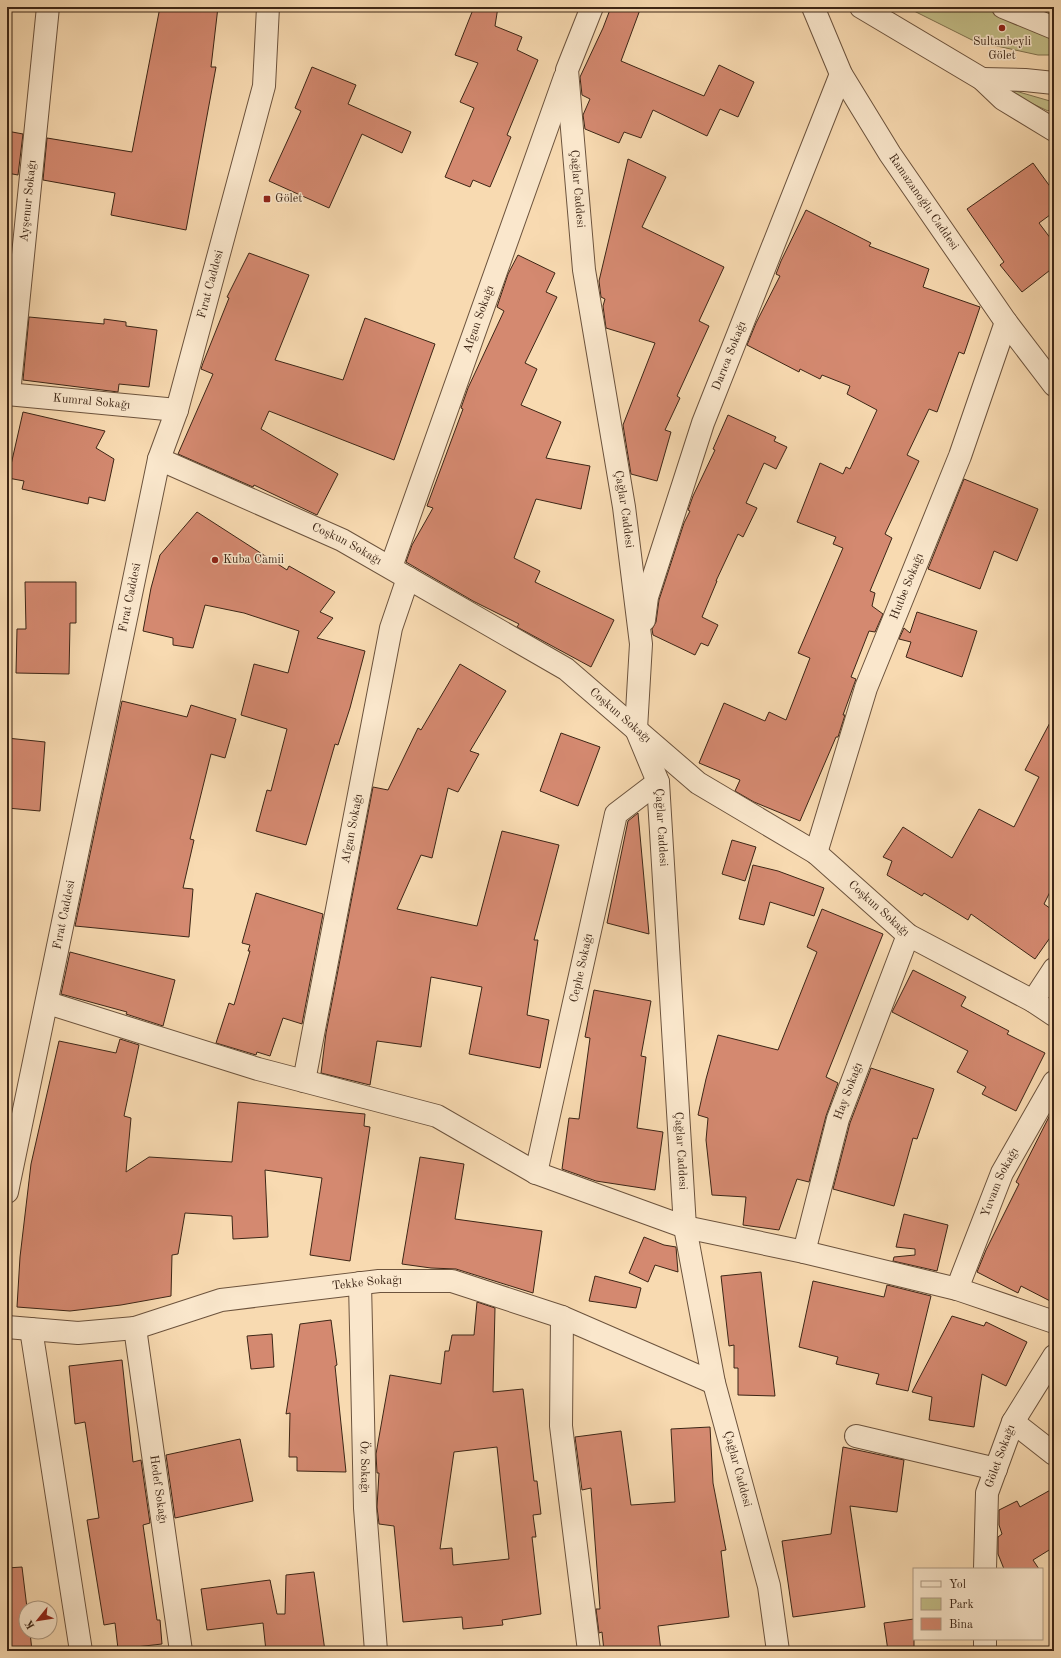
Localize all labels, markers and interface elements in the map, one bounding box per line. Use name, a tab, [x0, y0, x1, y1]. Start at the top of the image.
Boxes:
marker: Sultanbeyli Gölet	[997, 23, 1007, 33]
place label: Sultanbeyli Gölet	[973, 36, 1031, 62]
street label: Çağlar Caddesi	[568, 149, 586, 228]
street label: Ramazanoğlu Caddesi	[886, 152, 961, 252]
street label: Ayşenur Sokağı	[18, 159, 39, 243]
place label: Gölet	[275, 193, 303, 205]
marker: Gölet	[262, 194, 272, 204]
street label: Fırat Caddesi	[196, 249, 226, 320]
street label: Afgan Sokağı	[462, 284, 496, 355]
street label: Darıca Sokağı	[710, 320, 749, 392]
street label: Kumral Sokağı	[52, 392, 131, 412]
street label: Çağlar Caddesi	[612, 469, 635, 549]
street label: Coşkun Sokağı	[310, 521, 383, 567]
street label: Hutbe Sokağı	[888, 552, 926, 621]
place label: Kuba Camii	[223, 554, 284, 566]
marker: Kuba Camii	[210, 555, 220, 565]
street label: Fırat Caddesi	[117, 562, 143, 633]
street label: Coşkun Sokağı	[587, 686, 653, 745]
street label: Çağlar Caddesi	[652, 788, 669, 867]
street label: Afgan Sokağı	[340, 793, 365, 864]
street label: Fırat Caddesi	[51, 879, 77, 951]
street label: Coşkun Sokağı	[846, 879, 911, 939]
street label: Cephe Sokağı	[568, 932, 595, 1004]
street label: Hay Sokağı	[832, 1061, 865, 1122]
street label: Çağlar Caddesi	[672, 1111, 689, 1190]
street label: Yuvam Sokağı	[979, 1146, 1021, 1219]
street label: Tekke Sokağı	[332, 1275, 402, 1293]
street label: Gölet Sokağı	[983, 1423, 1017, 1490]
street label: Çağlar Caddesi	[721, 1430, 753, 1508]
street label: Öz Sokağı	[358, 1441, 374, 1493]
street label: Hedef Sokağı	[147, 1454, 169, 1525]
legend	[913, 1568, 1043, 1640]
text: Yol	[949, 1579, 966, 1591]
text: Park	[949, 1599, 974, 1611]
north arrow	[18, 1600, 58, 1640]
text: K	[23, 1617, 38, 1631]
text: Bina	[949, 1619, 973, 1631]

